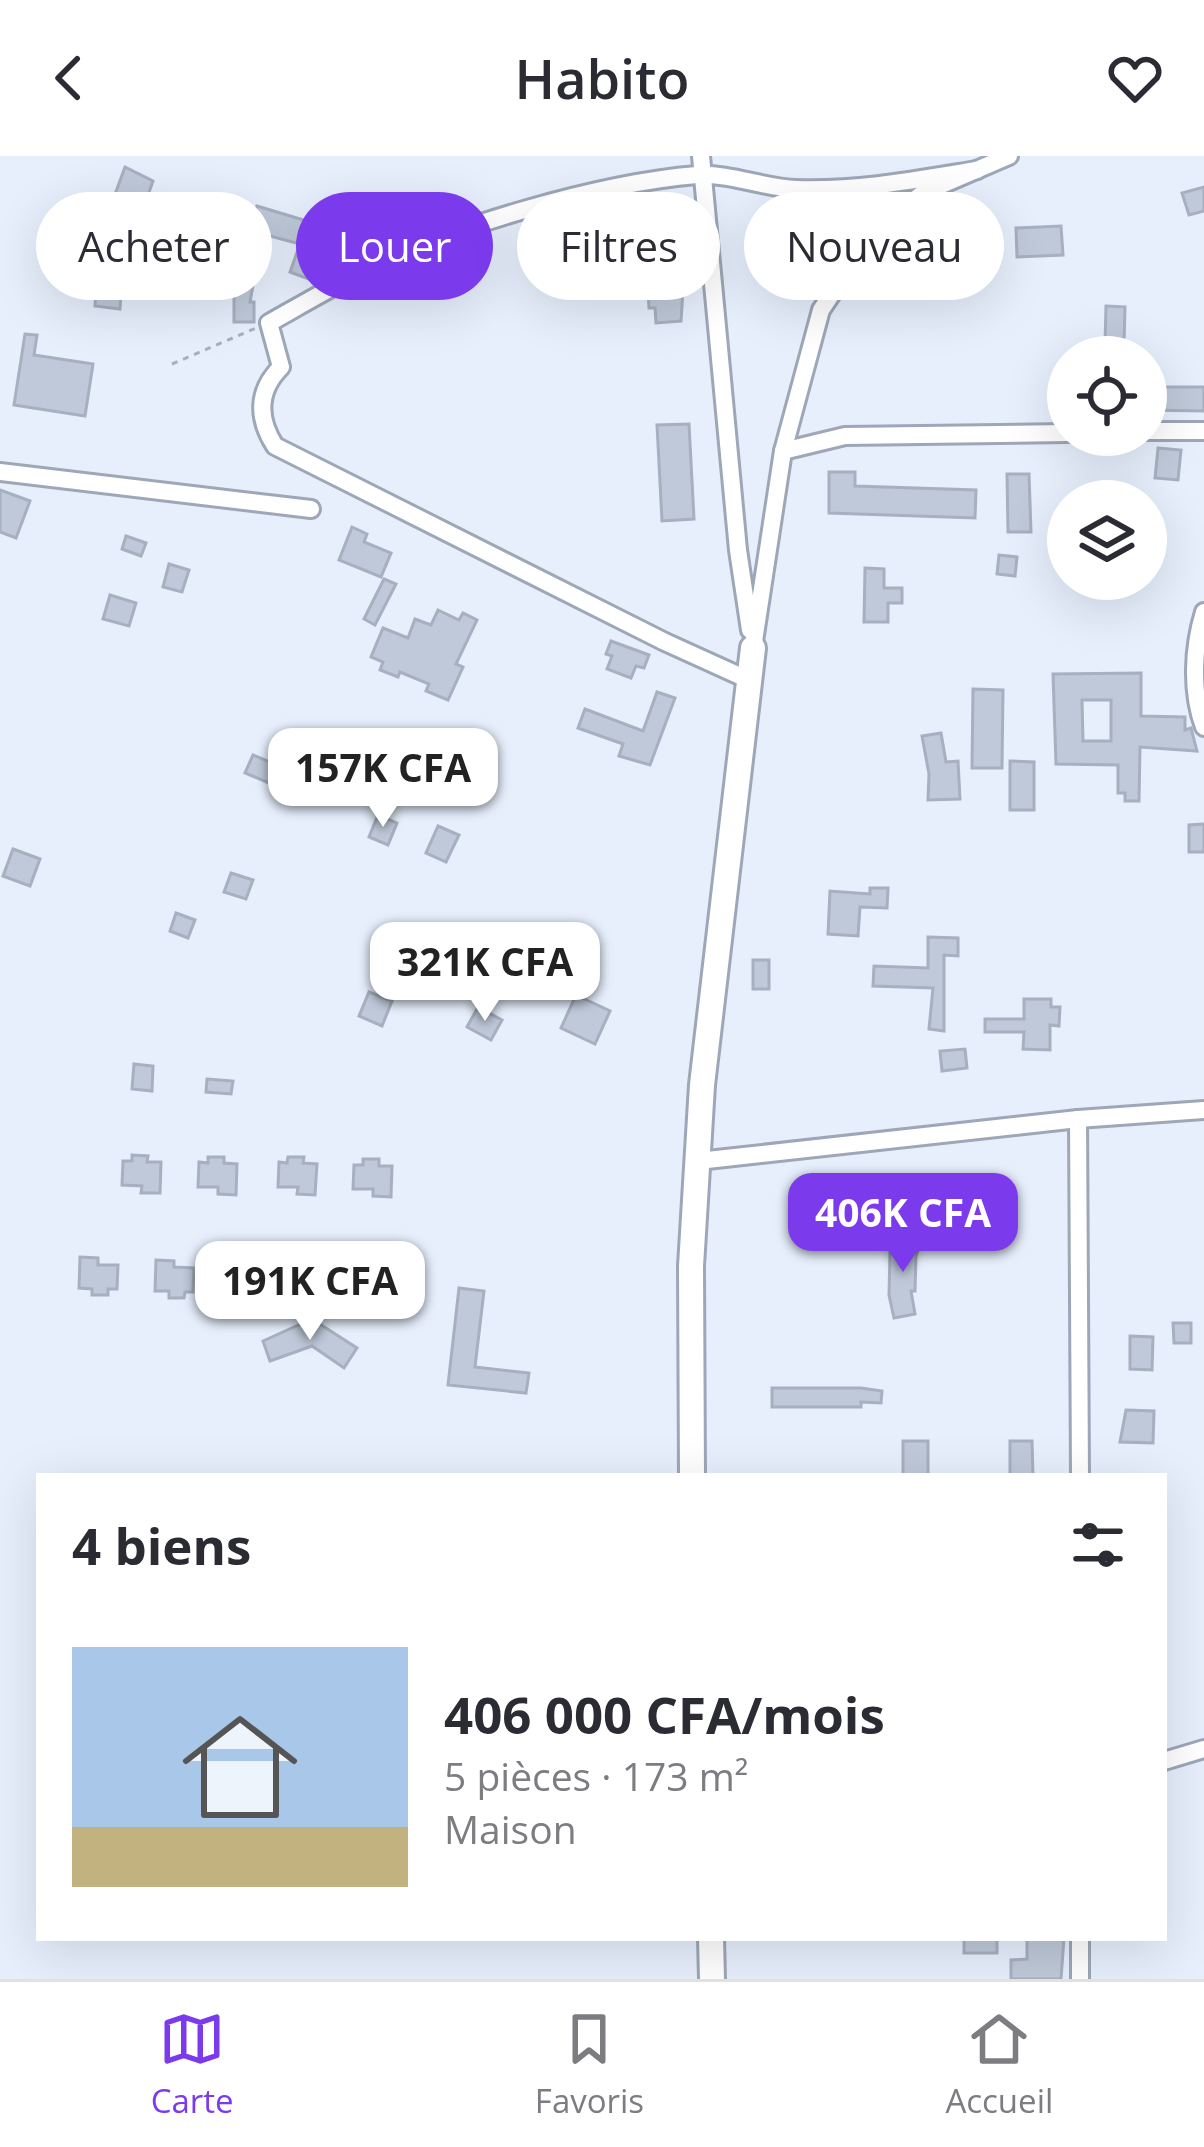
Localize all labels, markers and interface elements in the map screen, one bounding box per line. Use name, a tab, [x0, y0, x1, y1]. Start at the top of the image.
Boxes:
text: Habito	[515, 41, 689, 115]
icon: back	[36, 45, 102, 111]
icon: heart	[1102, 45, 1168, 111]
chip: Acheter	[36, 192, 272, 300]
chip: Louer	[296, 192, 493, 300]
chip: Filtres	[517, 192, 720, 300]
chip: Nouveau	[744, 192, 1004, 300]
map controls	[1047, 336, 1167, 600]
button: locate	[1047, 336, 1167, 456]
button: layers	[1047, 480, 1167, 600]
pin: 157K CFA	[259, 728, 507, 830]
text: 157K CFA	[295, 740, 471, 793]
pin: 321K CFA	[361, 922, 609, 1024]
text: 321K CFA	[397, 934, 573, 987]
pin: 406K CFA	[779, 1173, 1027, 1275]
text: 406K CFA	[815, 1185, 991, 1238]
pin: 191K CFA	[186, 1241, 434, 1343]
text: 191K CFA	[222, 1253, 398, 1306]
text: 4 biens	[72, 1510, 251, 1580]
icon: filters	[1065, 1512, 1131, 1578]
text: 406 000 CFA/mois	[444, 1679, 885, 1749]
icon: home	[168, 1695, 312, 1839]
text: 5 pièces · 173 m²	[444, 1749, 748, 1802]
text: Maison	[444, 1802, 577, 1855]
tab: Carte	[151, 2006, 234, 2123]
tab: Favoris	[535, 2006, 644, 2123]
tab: Accueil	[945, 2006, 1053, 2123]

